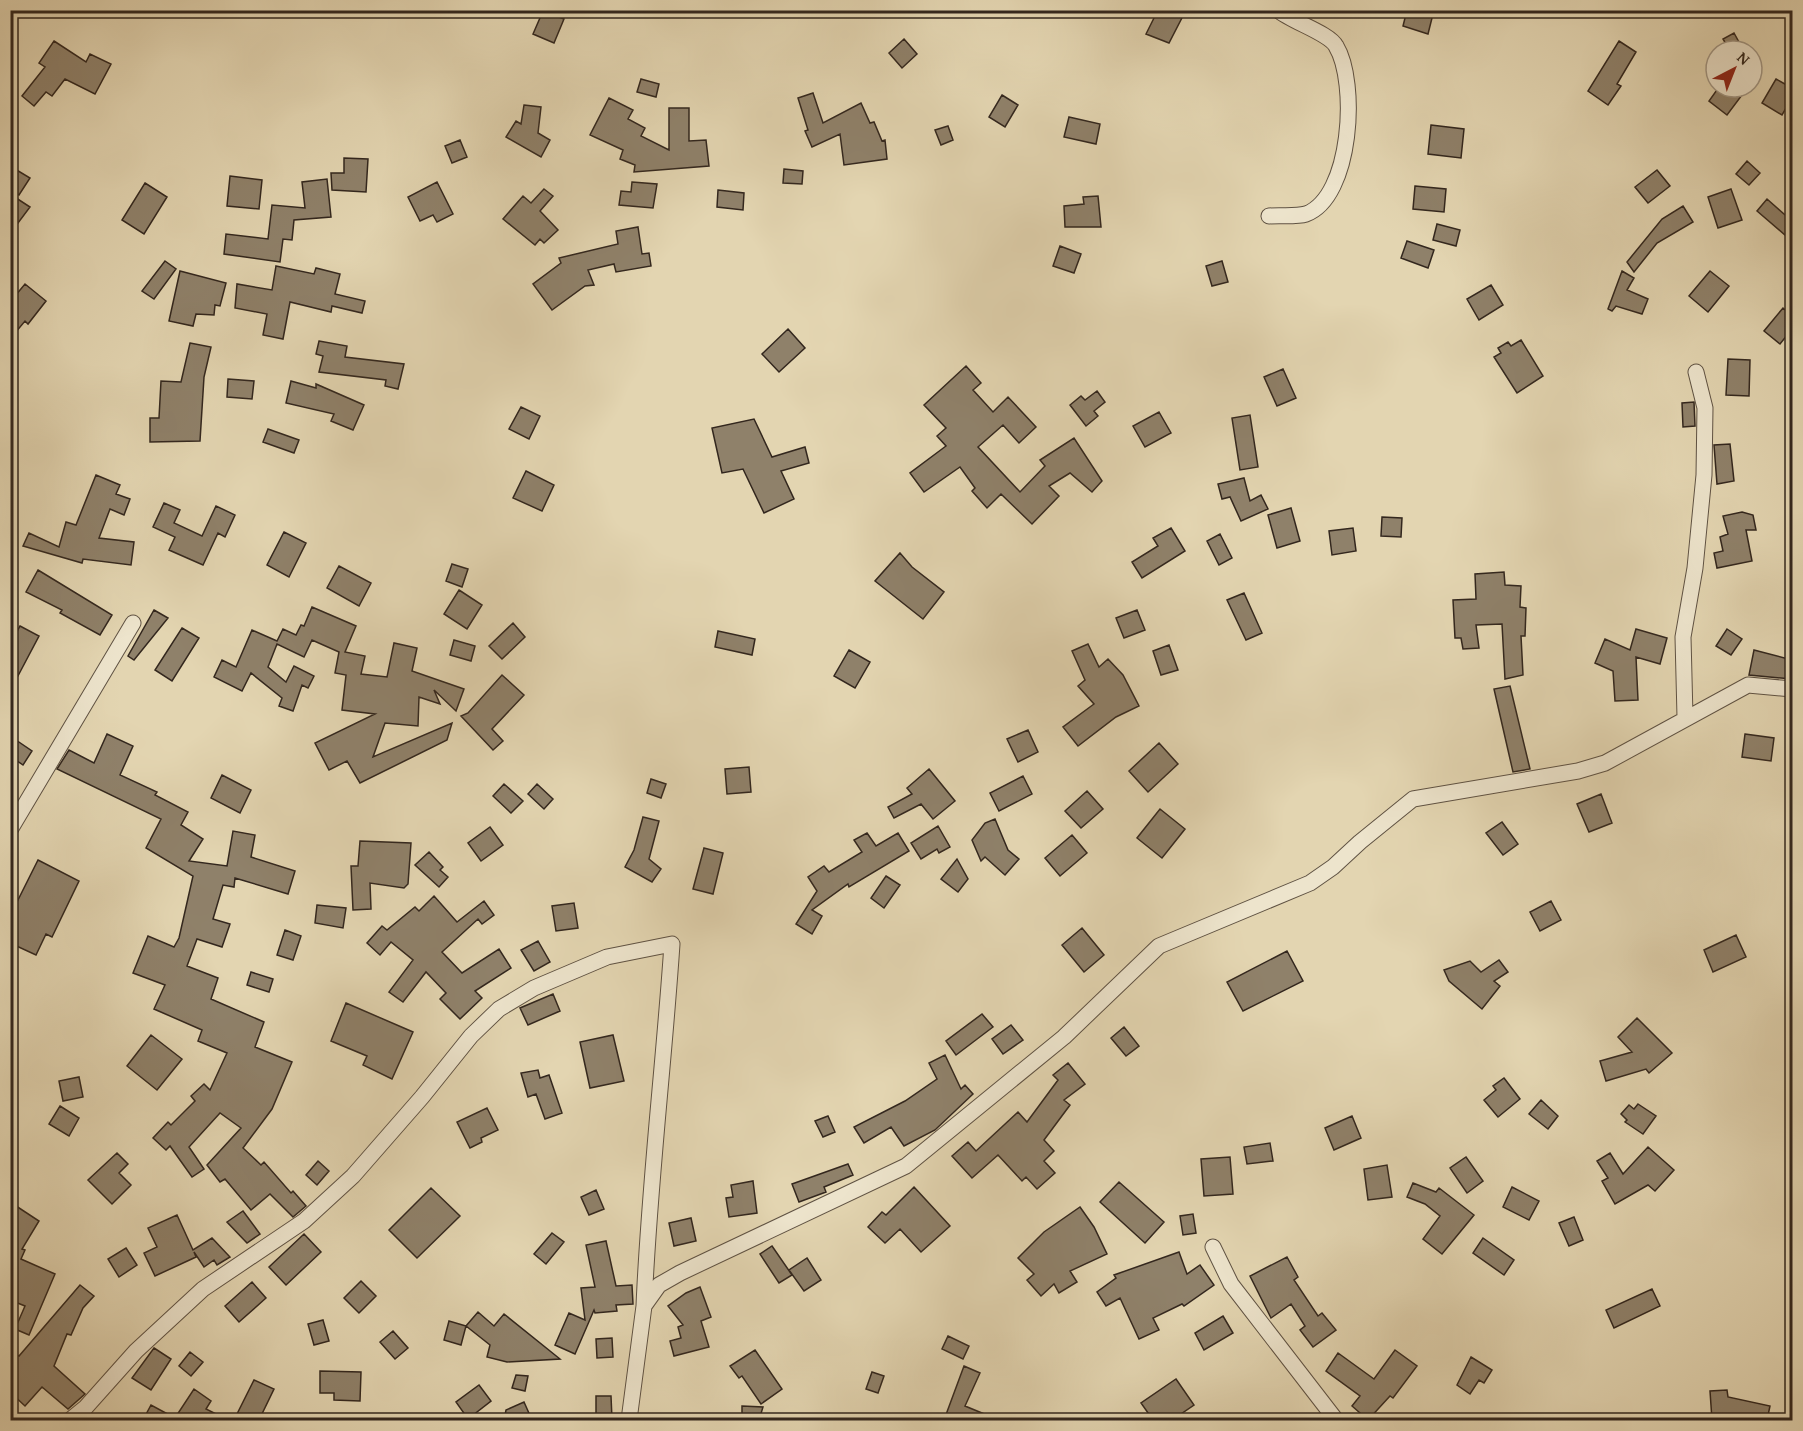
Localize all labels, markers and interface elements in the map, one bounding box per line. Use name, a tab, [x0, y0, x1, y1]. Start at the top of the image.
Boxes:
north arrow	[1704, 39, 1764, 99]
text: N	[1732, 45, 1756, 71]

